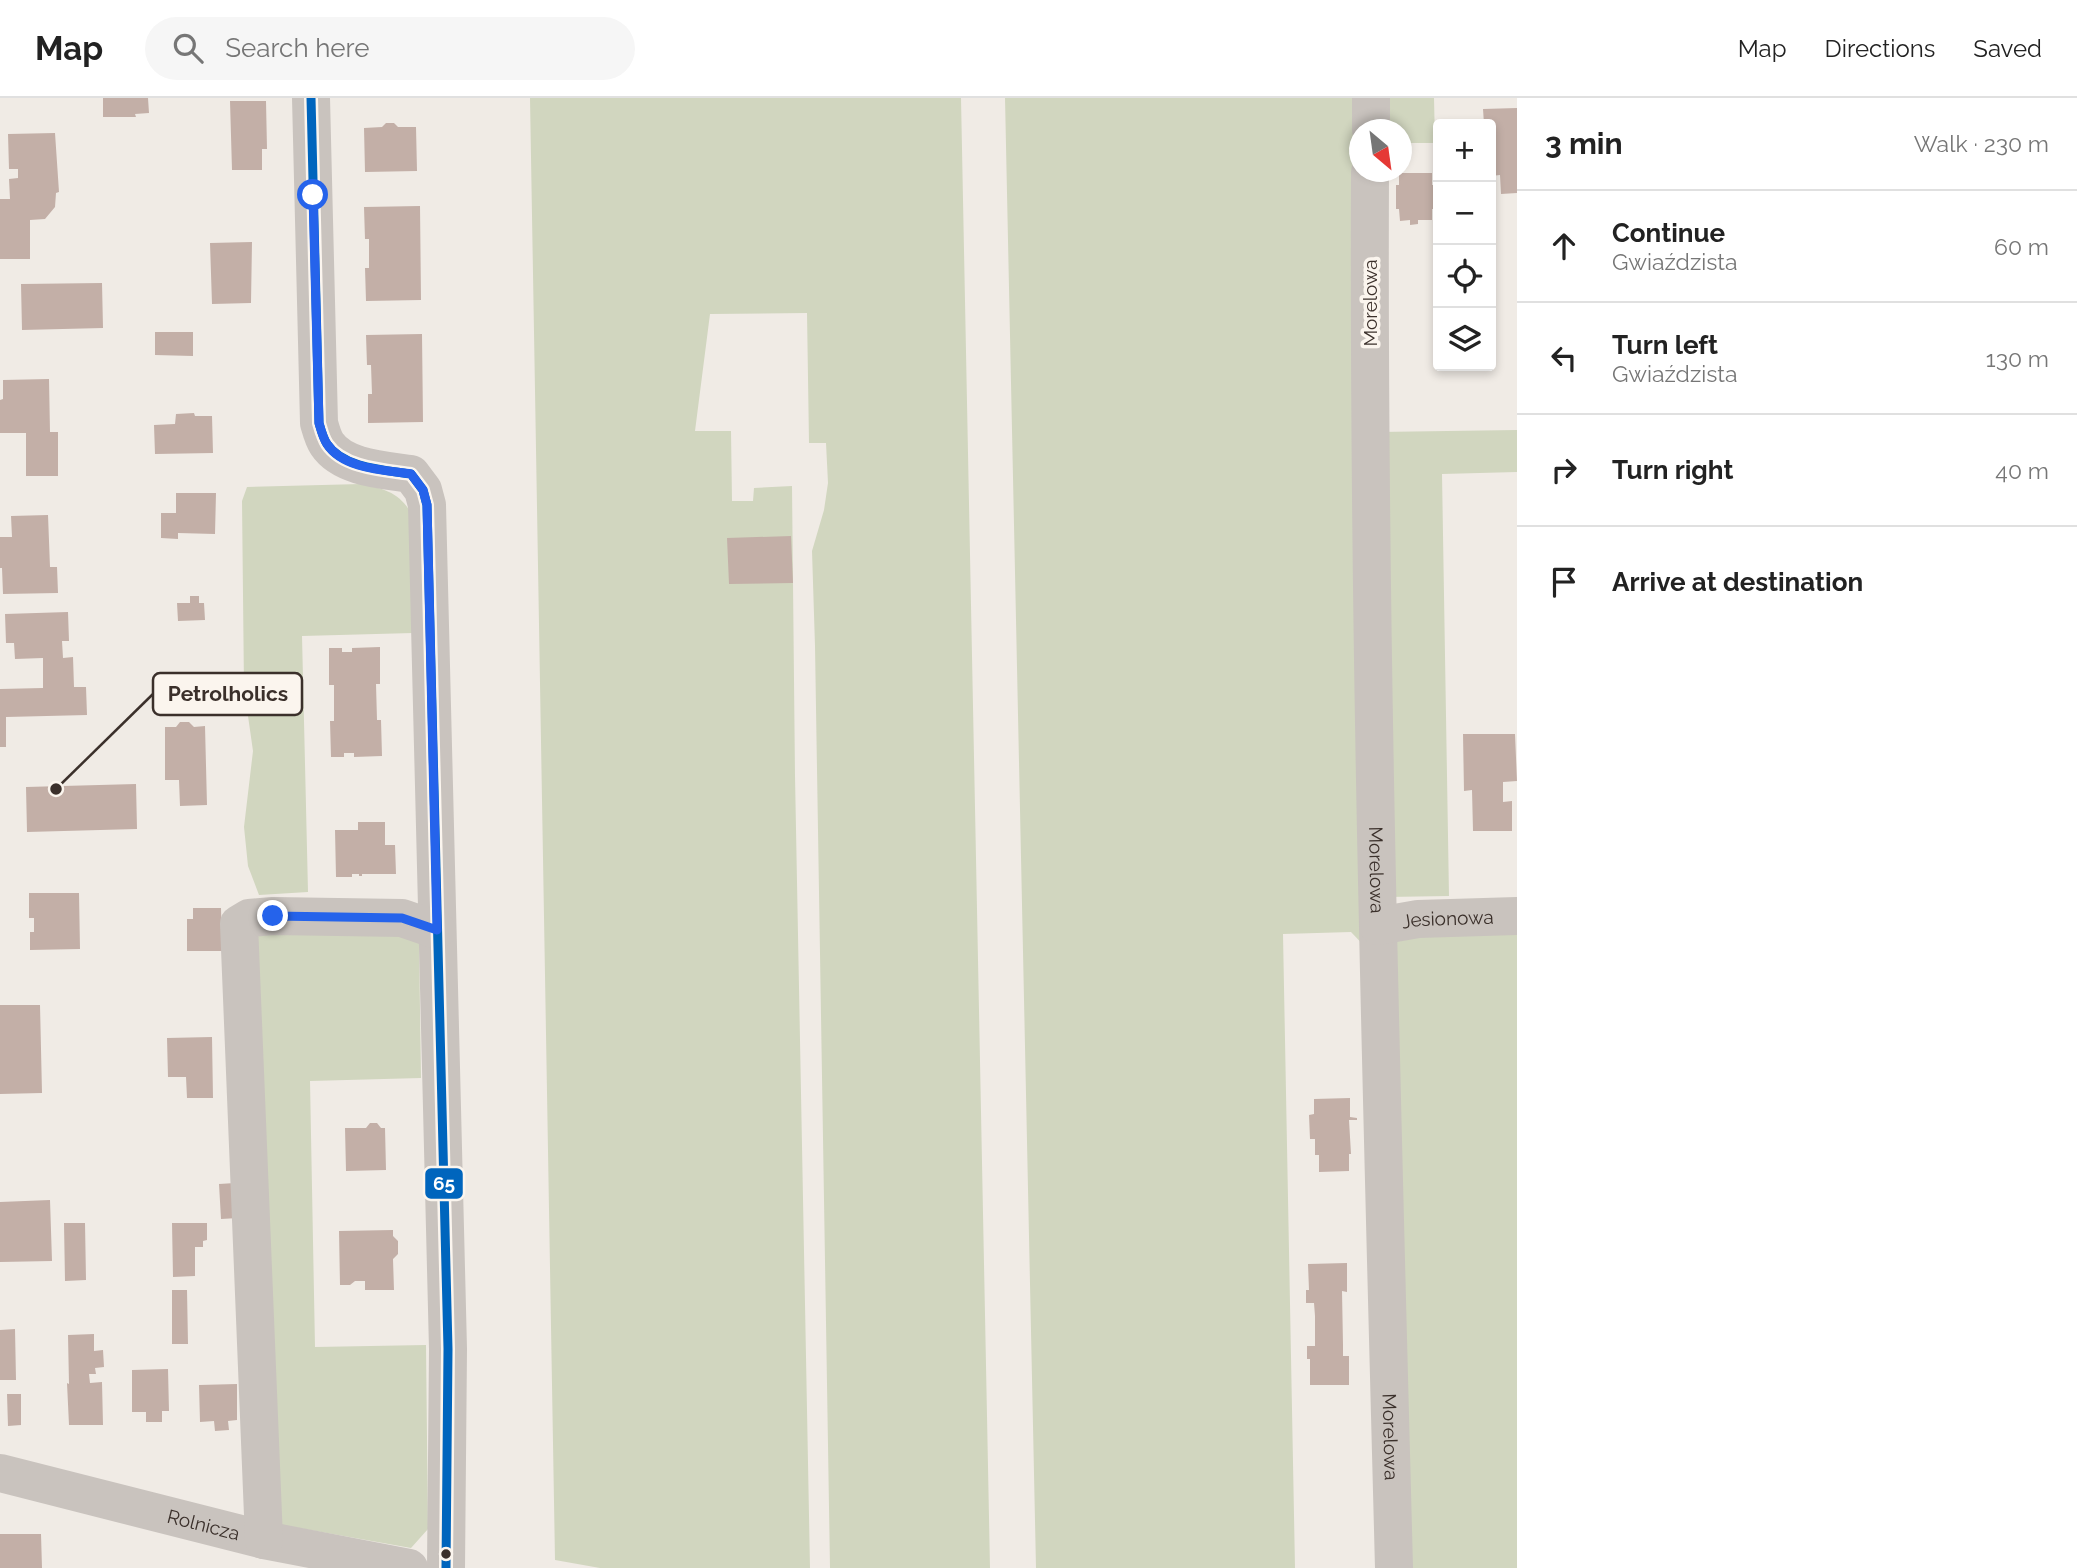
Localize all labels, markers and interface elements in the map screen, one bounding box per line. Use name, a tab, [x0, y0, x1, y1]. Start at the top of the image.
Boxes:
search box	[145, 17, 635, 80]
text: Map	[35, 29, 103, 68]
icon: search	[169, 29, 207, 67]
text: Search here	[225, 33, 370, 63]
text: Map	[1738, 34, 1787, 63]
text: Directions	[1825, 34, 1935, 63]
text: Saved	[1973, 34, 2042, 63]
north arrow	[1349, 119, 1412, 182]
map controls	[1433, 119, 1496, 371]
button: +	[1433, 119, 1496, 182]
text: 3 min	[1545, 126, 1623, 161]
text: Walk · 230 m	[1914, 130, 2049, 157]
route start	[297, 179, 328, 210]
button: −	[1433, 182, 1496, 245]
text: Continue	[1612, 218, 1725, 248]
icon: ahead	[1545, 227, 1583, 265]
text: 60 m	[1994, 233, 2049, 260]
button: locate	[1433, 245, 1496, 308]
text: Gwiaździsta	[1612, 248, 1738, 275]
street label: Morelowa	[1359, 259, 1381, 347]
button: layers	[1433, 308, 1496, 371]
text: Turn left	[1612, 330, 1718, 360]
icon: left	[1545, 339, 1583, 377]
text: 130 m	[1986, 345, 2049, 372]
text: Gwiaździsta	[1612, 360, 1738, 387]
icon: right	[1545, 451, 1583, 489]
text: Turn right	[1612, 455, 1733, 485]
text: 40 m	[1995, 457, 2049, 484]
icon: arrive	[1545, 563, 1583, 601]
text: Arrive at destination	[1612, 567, 1863, 597]
callout: Petrolholics	[153, 673, 302, 715]
text: Petrolholics	[168, 681, 288, 706]
street label: Morelowa	[1365, 826, 1389, 914]
route end	[257, 900, 288, 931]
street label: Jesionowa	[1400, 906, 1494, 933]
line badge: 65	[424, 1167, 464, 1200]
text: 65	[433, 1172, 455, 1194]
street label: Morelowa	[1378, 1393, 1403, 1481]
street label: Rolnicza	[165, 1505, 242, 1544]
unlabelled marker	[439, 1547, 453, 1561]

